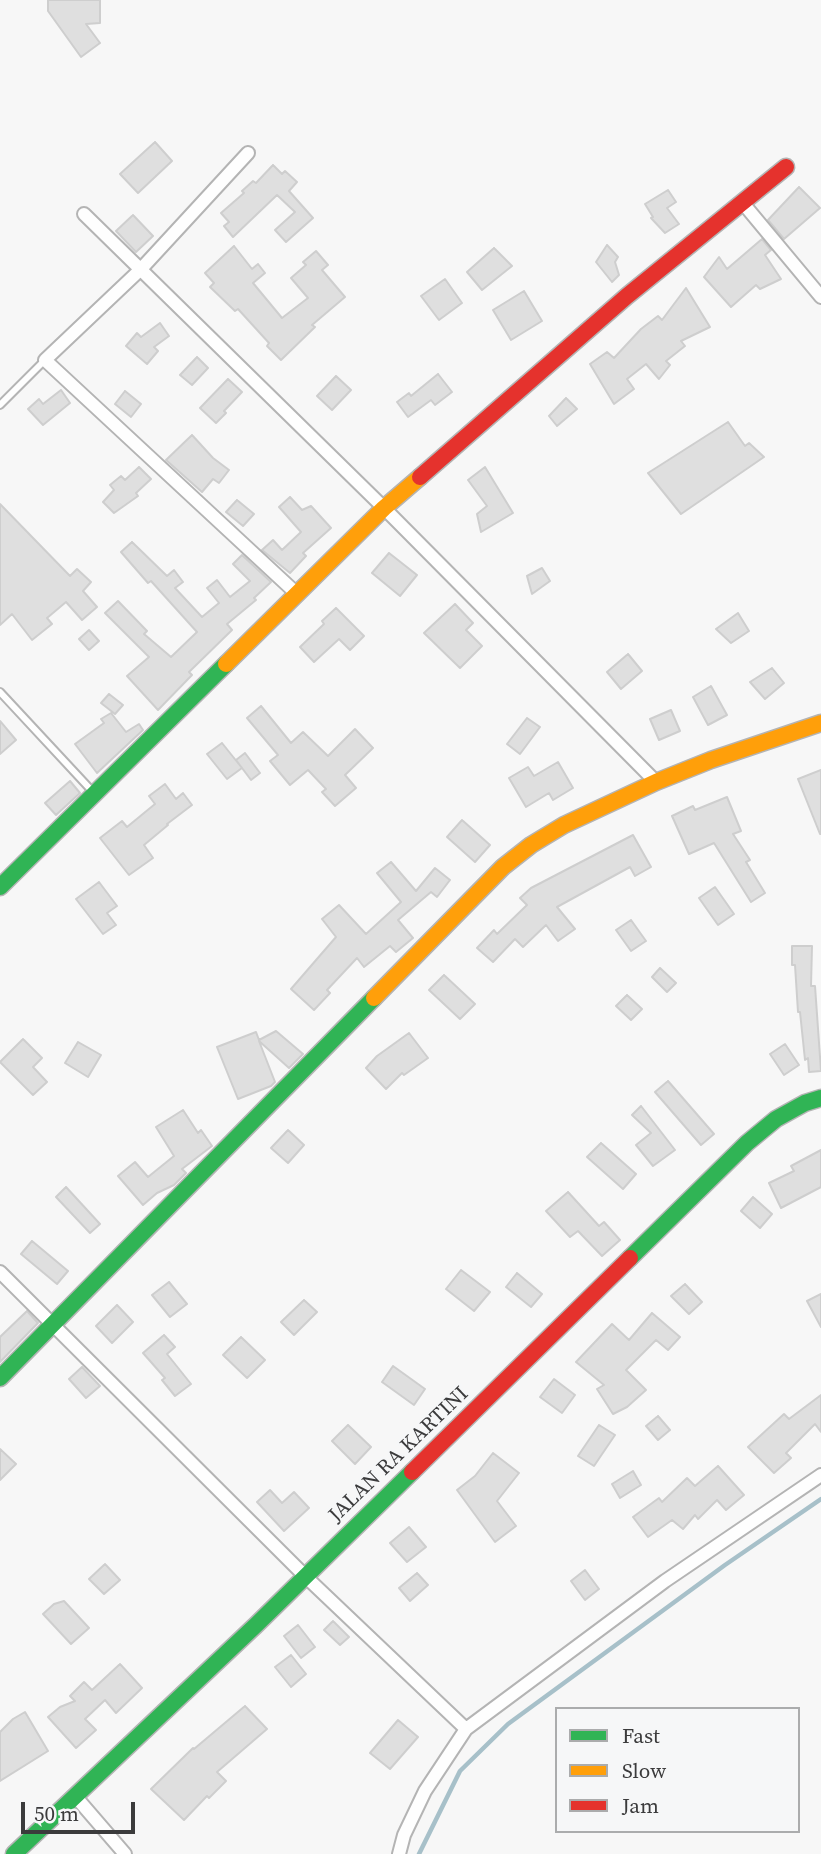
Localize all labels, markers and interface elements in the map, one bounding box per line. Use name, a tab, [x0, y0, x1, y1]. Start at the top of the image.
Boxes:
street label: JALAN RA KARTINI	[324, 1382, 474, 1528]
legend	[555, 1707, 800, 1833]
text: Fast	[622, 1721, 660, 1750]
text: Slow	[622, 1756, 666, 1785]
scale bar	[24, 1787, 138, 1831]
text: Jam	[622, 1791, 659, 1820]
text: 50 m	[34, 1799, 79, 1828]

